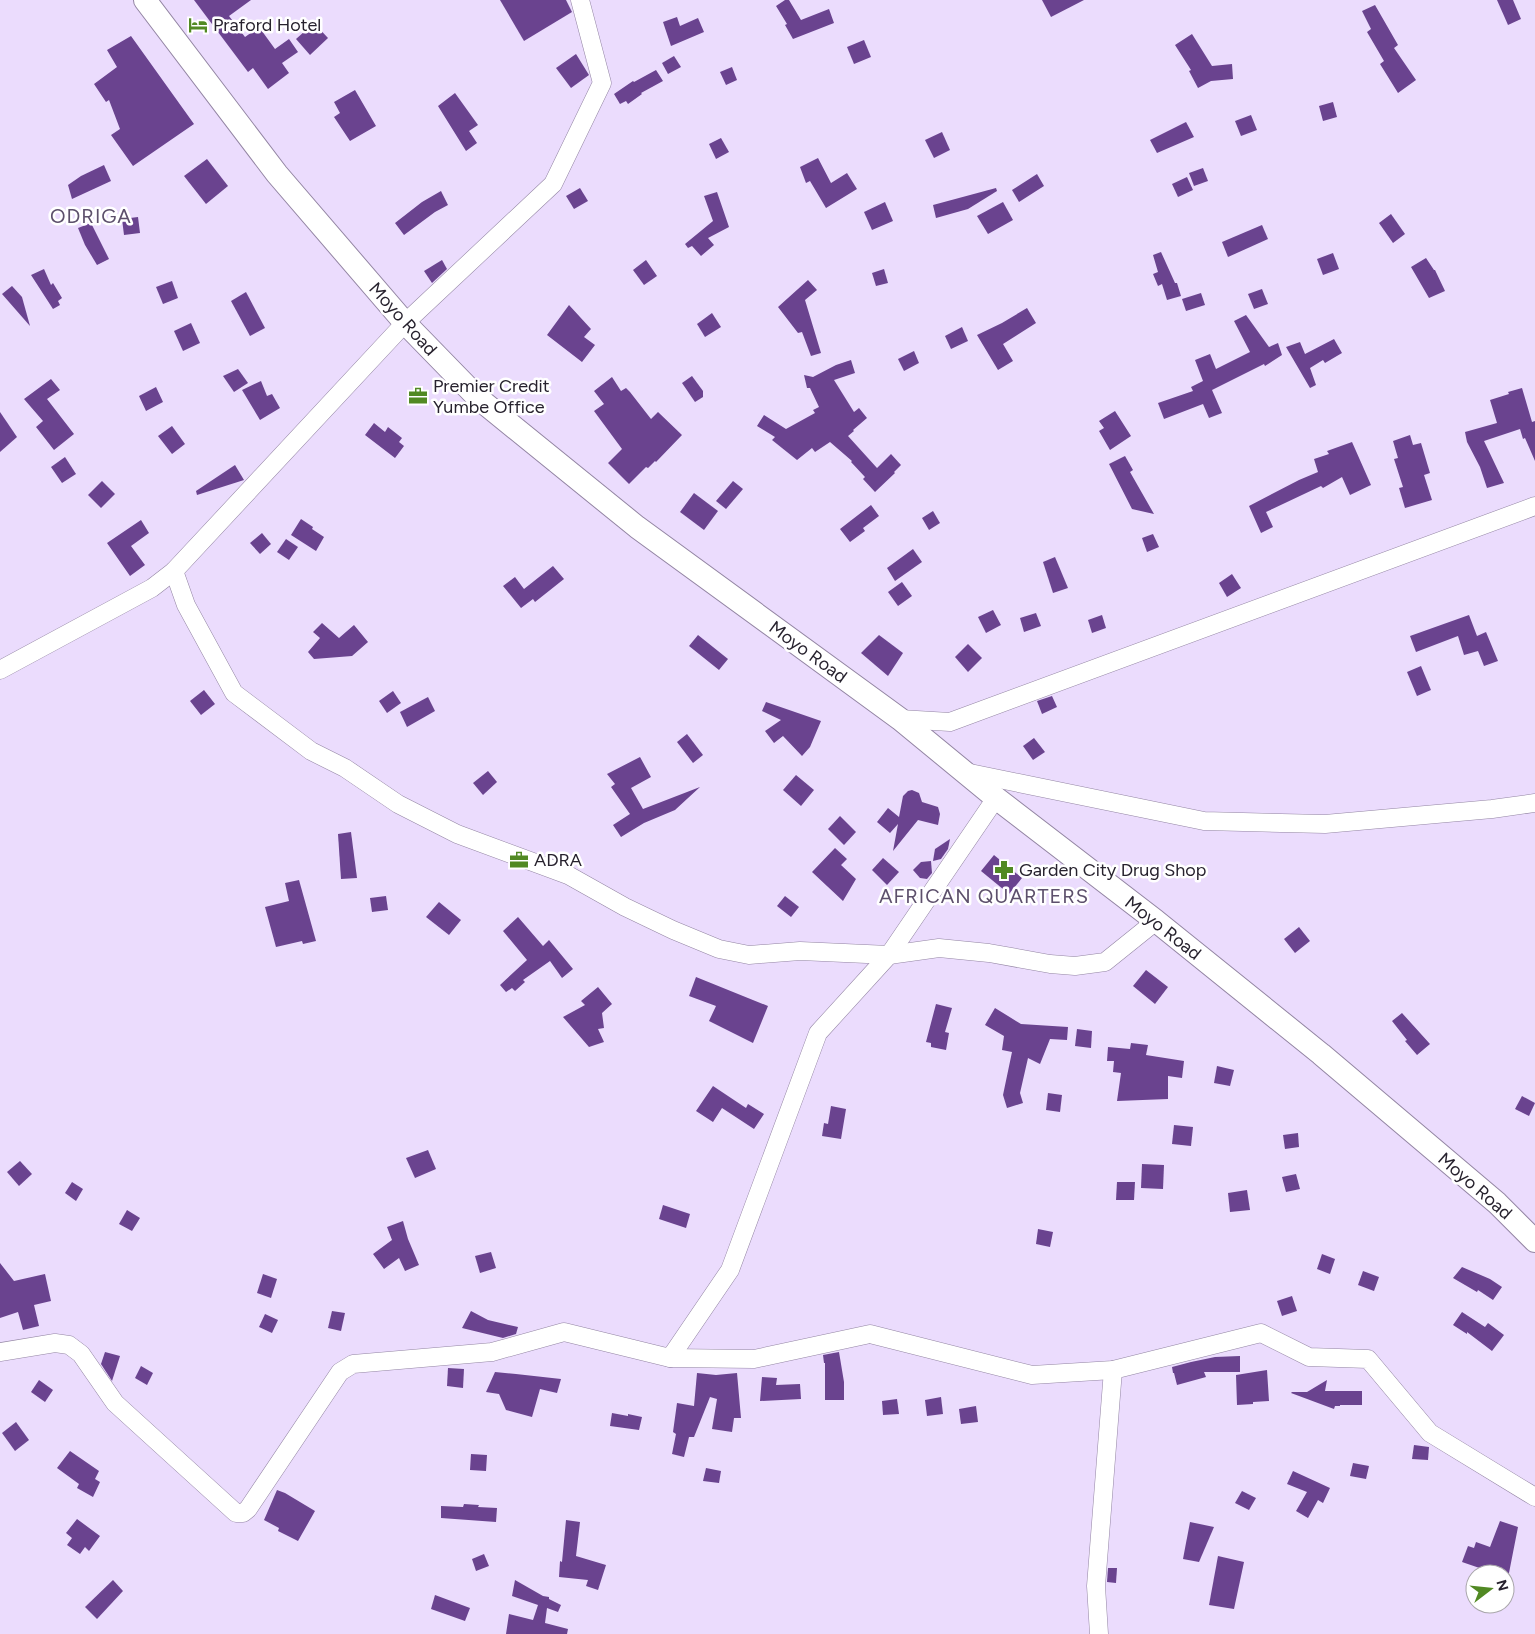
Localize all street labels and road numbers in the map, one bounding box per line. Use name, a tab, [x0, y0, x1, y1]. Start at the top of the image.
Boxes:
street label: Moyo Road	[364, 278, 442, 360]
street label: Moyo Road	[765, 616, 851, 688]
street label: Moyo Road	[1120, 891, 1206, 965]
street label: Moyo Road	[1433, 1148, 1517, 1224]

